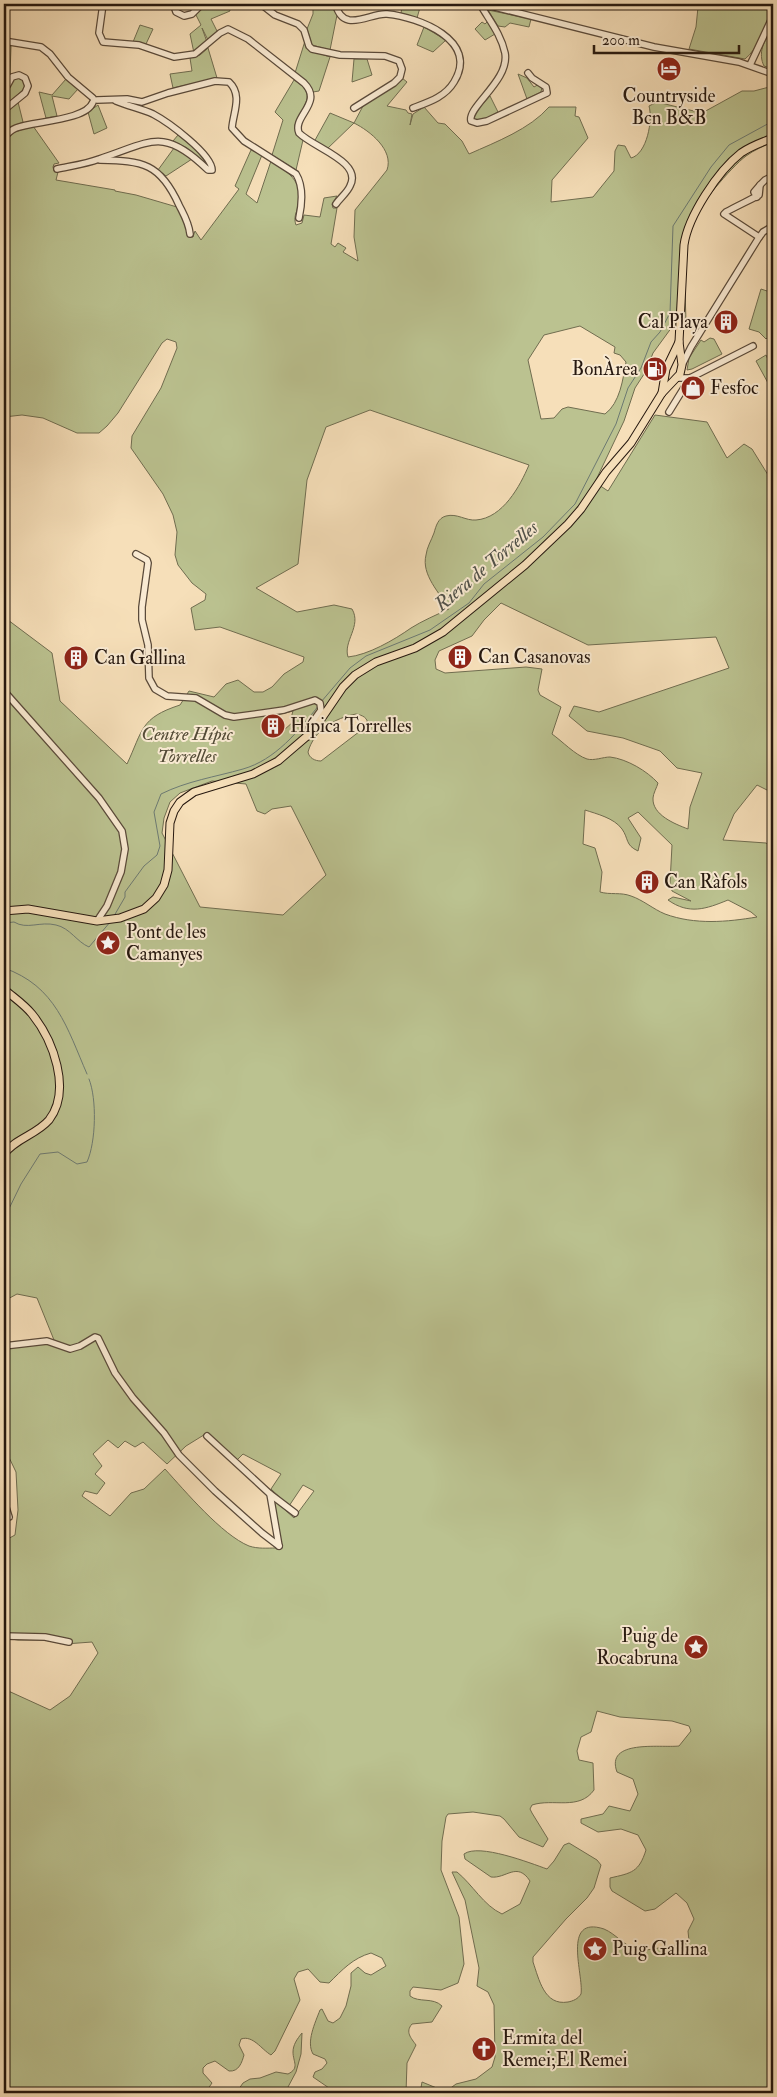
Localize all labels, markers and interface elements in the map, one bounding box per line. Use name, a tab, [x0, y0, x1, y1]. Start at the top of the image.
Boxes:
scale bar	[594, 22, 740, 54]
text: 200 m	[602, 31, 640, 50]
hotel icon: Countryside Bcn B&B	[656, 56, 682, 82]
place label: Countryside Bcn B&B	[623, 84, 716, 130]
building icon: Cal Playa	[713, 309, 739, 335]
place label: Cal Playa	[638, 310, 708, 334]
place label: BonÀrea	[572, 356, 638, 381]
fuel station icon: BonÀrea	[642, 356, 668, 382]
shop icon: Fesfoc	[680, 375, 706, 401]
place label: Fesfoc	[710, 376, 759, 400]
water label: Riera de Torrelles	[428, 515, 543, 617]
building icon: Can Casanovas	[447, 644, 473, 670]
building icon: Can Gallina	[63, 645, 89, 671]
place label: Can Casanovas	[478, 645, 591, 669]
place label: Can Gallina	[94, 646, 186, 670]
building icon: Hípica Torrelles	[260, 713, 286, 739]
place label: Hípica Torrelles	[290, 714, 412, 739]
park label: Centre Hípic Torrelles	[141, 722, 234, 768]
building icon: Can Ràfols	[634, 869, 660, 895]
place label: Can Ràfols	[664, 870, 747, 894]
place label: Pont de les Camanyes	[126, 920, 206, 966]
place icon: Pont de les Camanyes	[95, 930, 121, 956]
place label: Puig de Rocabruna	[596, 1624, 678, 1670]
place icon: Puig de Rocabruna	[683, 1634, 709, 1660]
place icon: Puig Gallina	[582, 1936, 608, 1962]
place label: Puig Gallina	[612, 1937, 708, 1961]
place label: Ermita del Remei;El Remei	[502, 2026, 628, 2072]
church icon: Ermita del Remei;El Remei	[471, 2036, 497, 2062]

